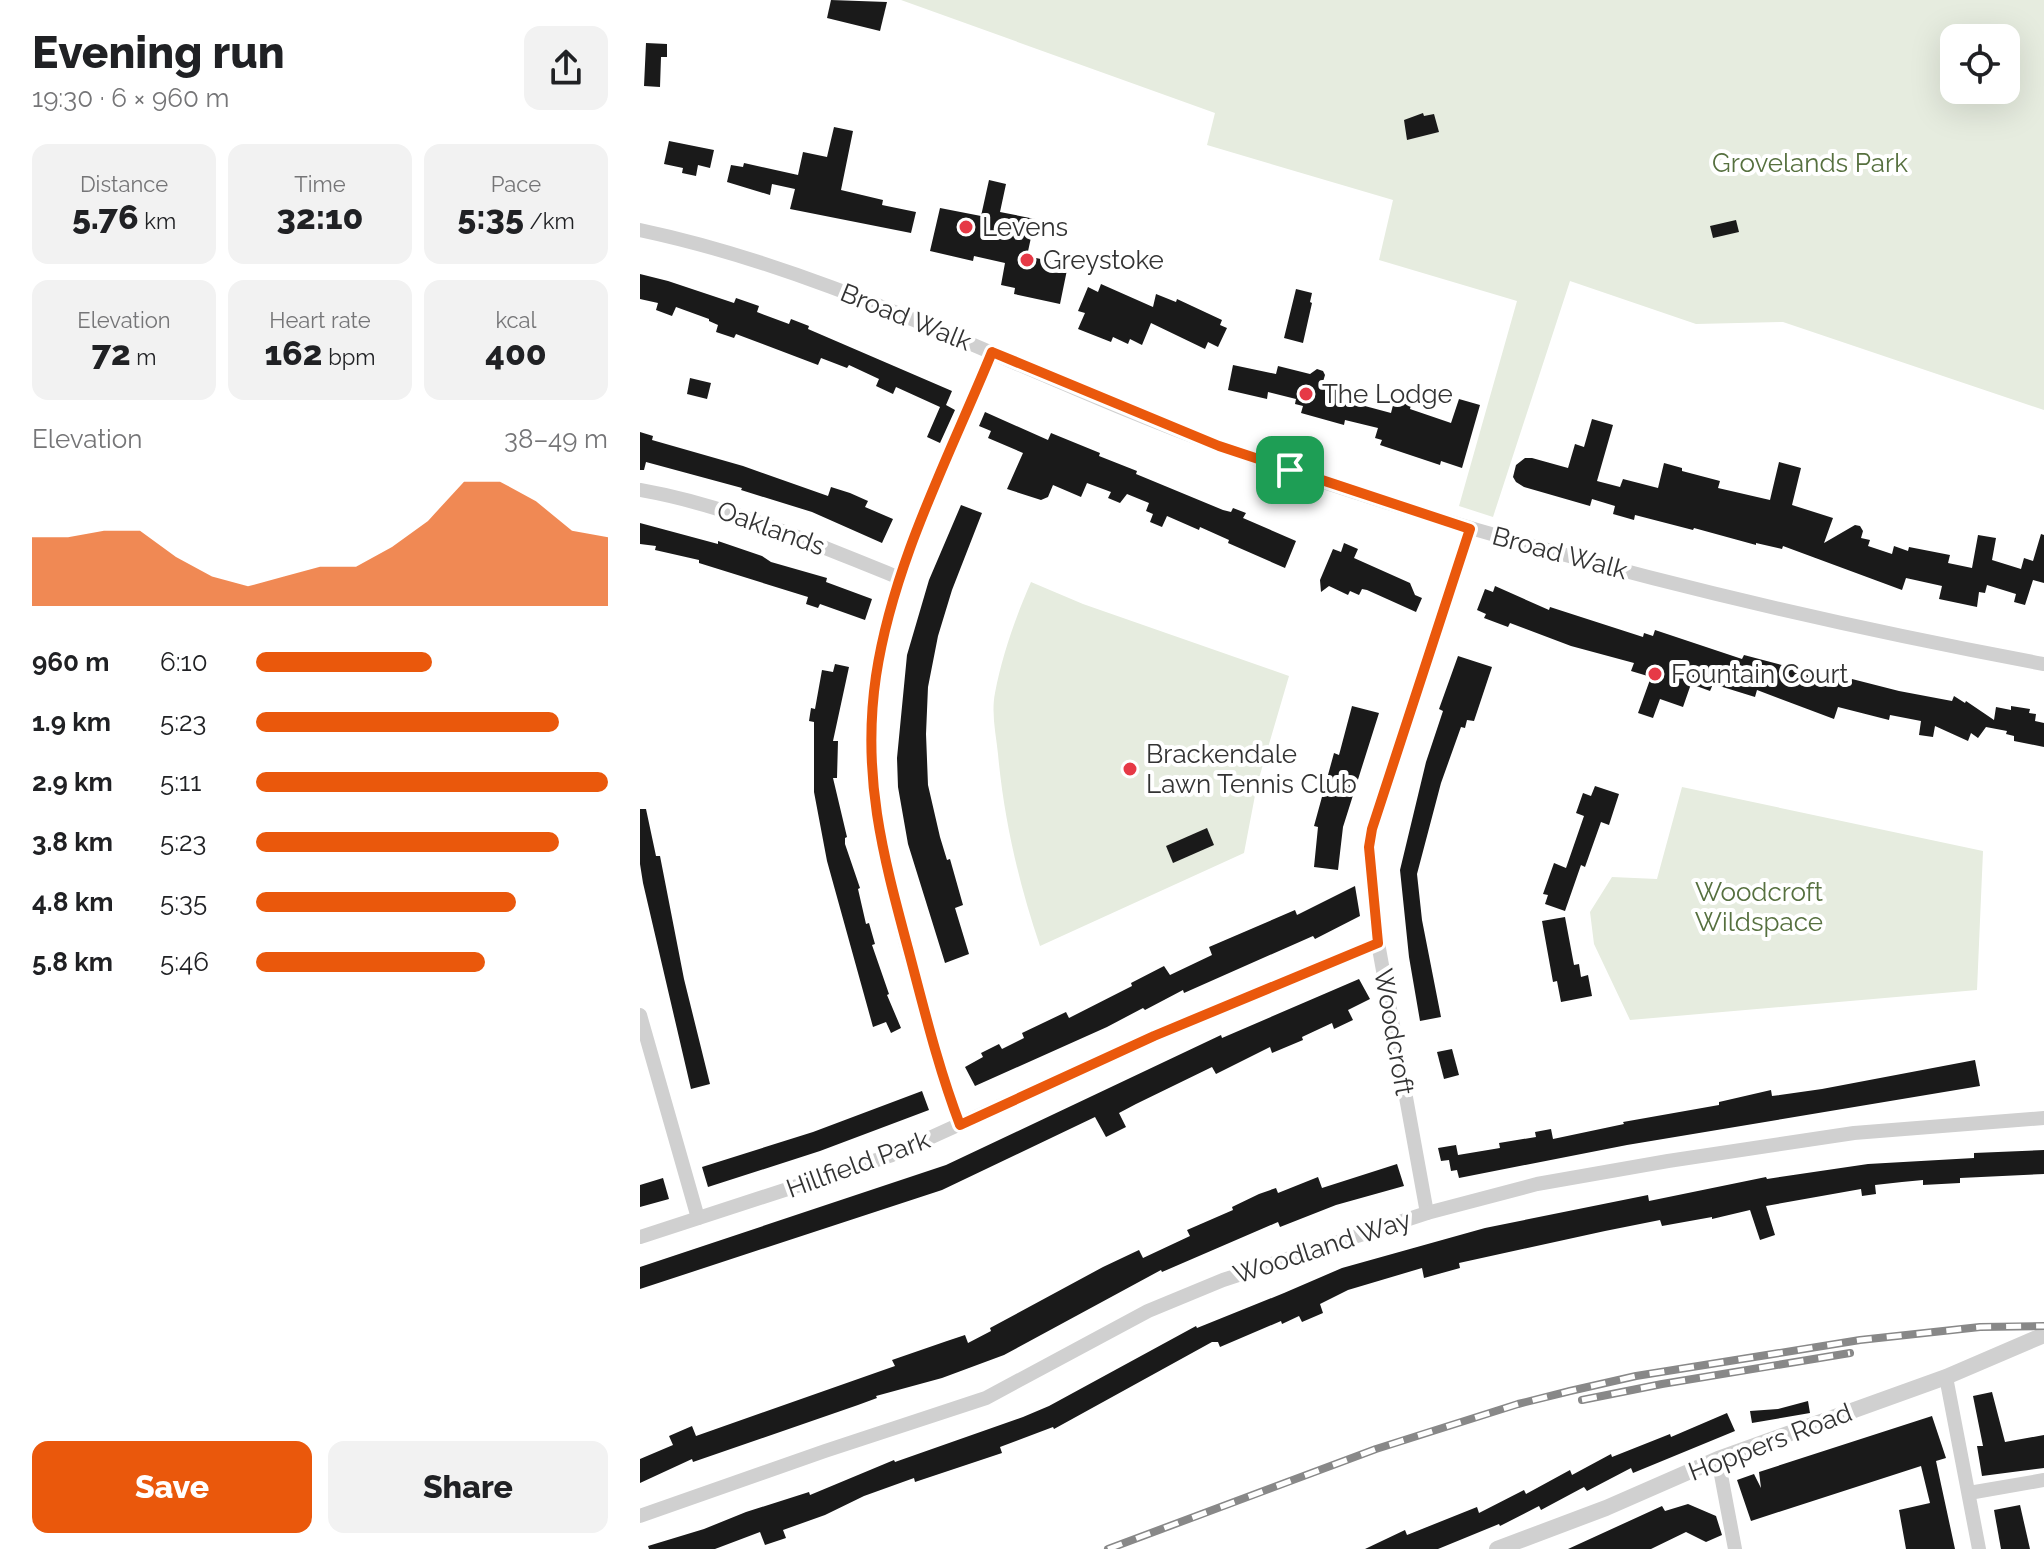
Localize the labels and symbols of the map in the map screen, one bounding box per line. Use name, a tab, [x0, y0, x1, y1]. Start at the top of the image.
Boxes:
park label: Grovelands Park	[1712, 148, 1908, 178]
place label: Levens	[982, 212, 1068, 242]
marker: Levens	[957, 218, 975, 236]
place label: Greystoke	[1043, 245, 1164, 275]
marker: Greystoke	[1018, 251, 1036, 269]
street label: Broad Walk	[836, 277, 976, 357]
place label: The Lodge	[1322, 379, 1453, 409]
marker: The Lodge	[1297, 385, 1315, 403]
pin	[1256, 436, 1324, 504]
street label: Oaklands	[713, 495, 829, 561]
street label: Broad Walk	[1489, 521, 1631, 585]
place label: Fountain Court	[1671, 659, 1849, 689]
marker: Fountain Court	[1646, 665, 1664, 683]
place label: Brackendale Lawn Tennis Club	[1146, 739, 1357, 799]
marker: Brackendale Lawn Tennis Club	[1121, 760, 1139, 778]
park label: Woodcroft Wildspace	[1695, 877, 1823, 937]
street label: Woodcroft	[1368, 966, 1420, 1098]
street label: Hillfield Park	[782, 1124, 934, 1204]
street label: Woodland Way	[1230, 1204, 1414, 1290]
street label: Hoppers Road	[1684, 1397, 1856, 1487]

